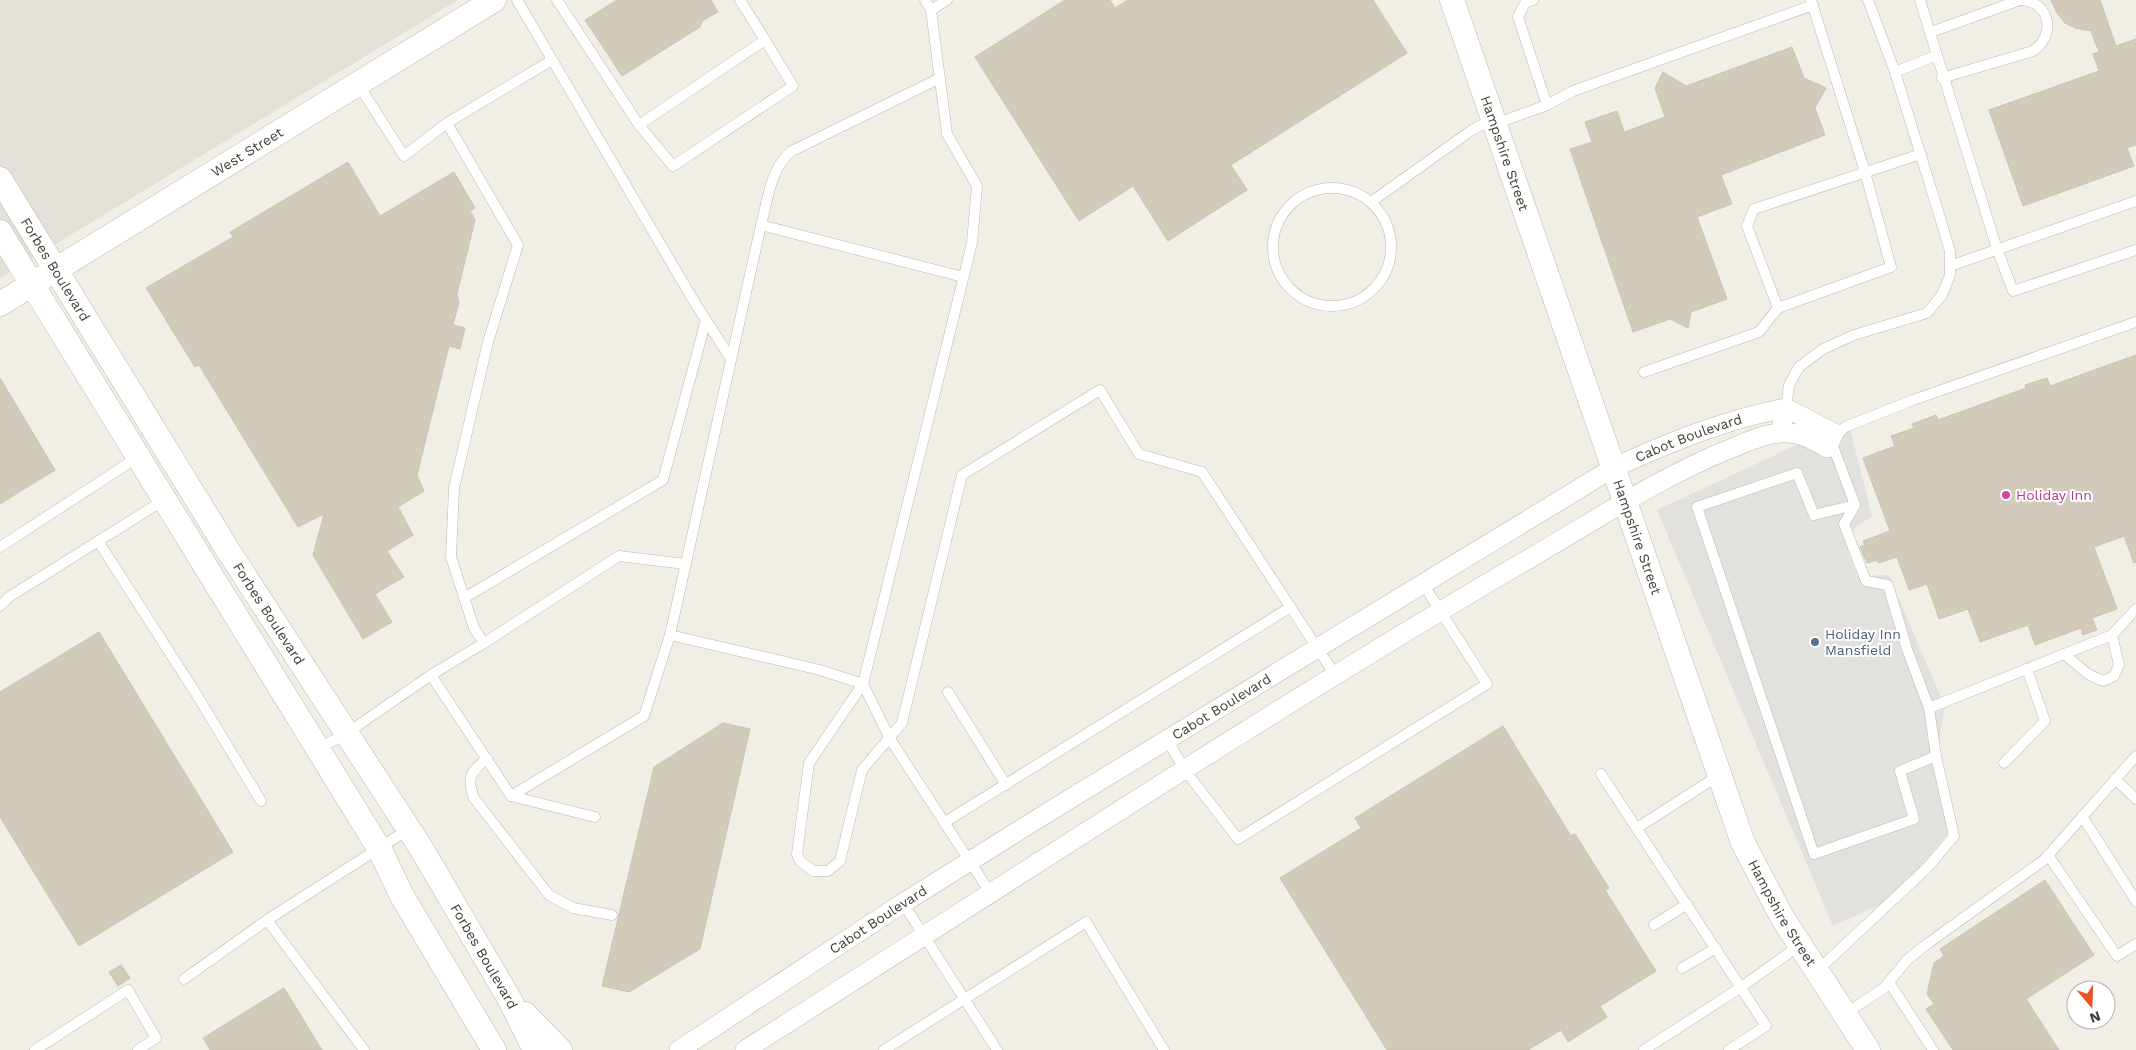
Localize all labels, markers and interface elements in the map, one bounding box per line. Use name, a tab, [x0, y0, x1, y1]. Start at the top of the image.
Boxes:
street label: Hampshire Street	[1478, 94, 1532, 213]
street label: West Street	[208, 124, 286, 180]
street label: Forbes Boulevard	[18, 215, 93, 324]
street label: Cabot Boulevard	[1632, 411, 1744, 465]
street label: Hampshire Street	[1610, 477, 1665, 597]
place label: Holiday Inn	[2016, 487, 2092, 503]
marker: Holiday Inn	[2000, 489, 2012, 501]
street label: Forbes Boulevard	[230, 559, 308, 668]
place label: Holiday Inn Mansfield	[1825, 626, 1901, 658]
marker: Holiday Inn Mansfield	[1809, 636, 1821, 648]
street label: Cabot Boulevard	[1169, 670, 1274, 743]
street label: Hampshire Street	[1745, 857, 1820, 969]
street label: Cabot Boulevard	[826, 882, 930, 957]
street label: Forbes Boulevard	[448, 901, 521, 1011]
north arrow	[2066, 980, 2116, 1030]
text: N	[2088, 1008, 2103, 1027]

